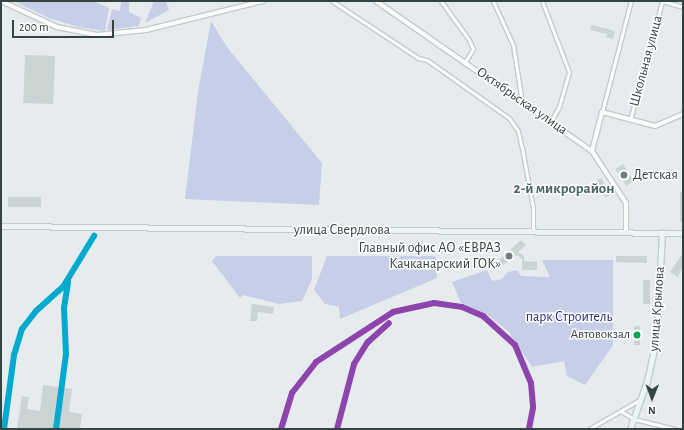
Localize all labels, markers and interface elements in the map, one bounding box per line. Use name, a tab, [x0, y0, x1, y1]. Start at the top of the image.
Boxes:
scale bar	[14, 12, 116, 38]
street label: Школьная улица	[626, 13, 666, 109]
text: 200 m	[19, 21, 49, 33]
street label: Октябрьская улица	[473, 63, 571, 139]
place label: Детская	[633, 167, 678, 183]
marker: Детская	[618, 169, 630, 181]
district label: 2-й микрорайон	[514, 180, 614, 198]
street label: улица Свердлова	[294, 222, 390, 238]
place label: Главный офис АО «ЕВРАЗ Качканарский ГОК»	[358, 240, 501, 272]
marker: Главный офис АО «ЕВРАЗ Качканарский ГОК»	[504, 251, 514, 261]
street label: улица Крылова	[646, 266, 668, 352]
park label: парк Строитель	[526, 309, 612, 325]
place label: Автовокзал	[570, 327, 630, 343]
marker: Автовокзал	[632, 330, 642, 340]
north arrow	[632, 378, 672, 418]
text: N	[648, 405, 656, 416]

